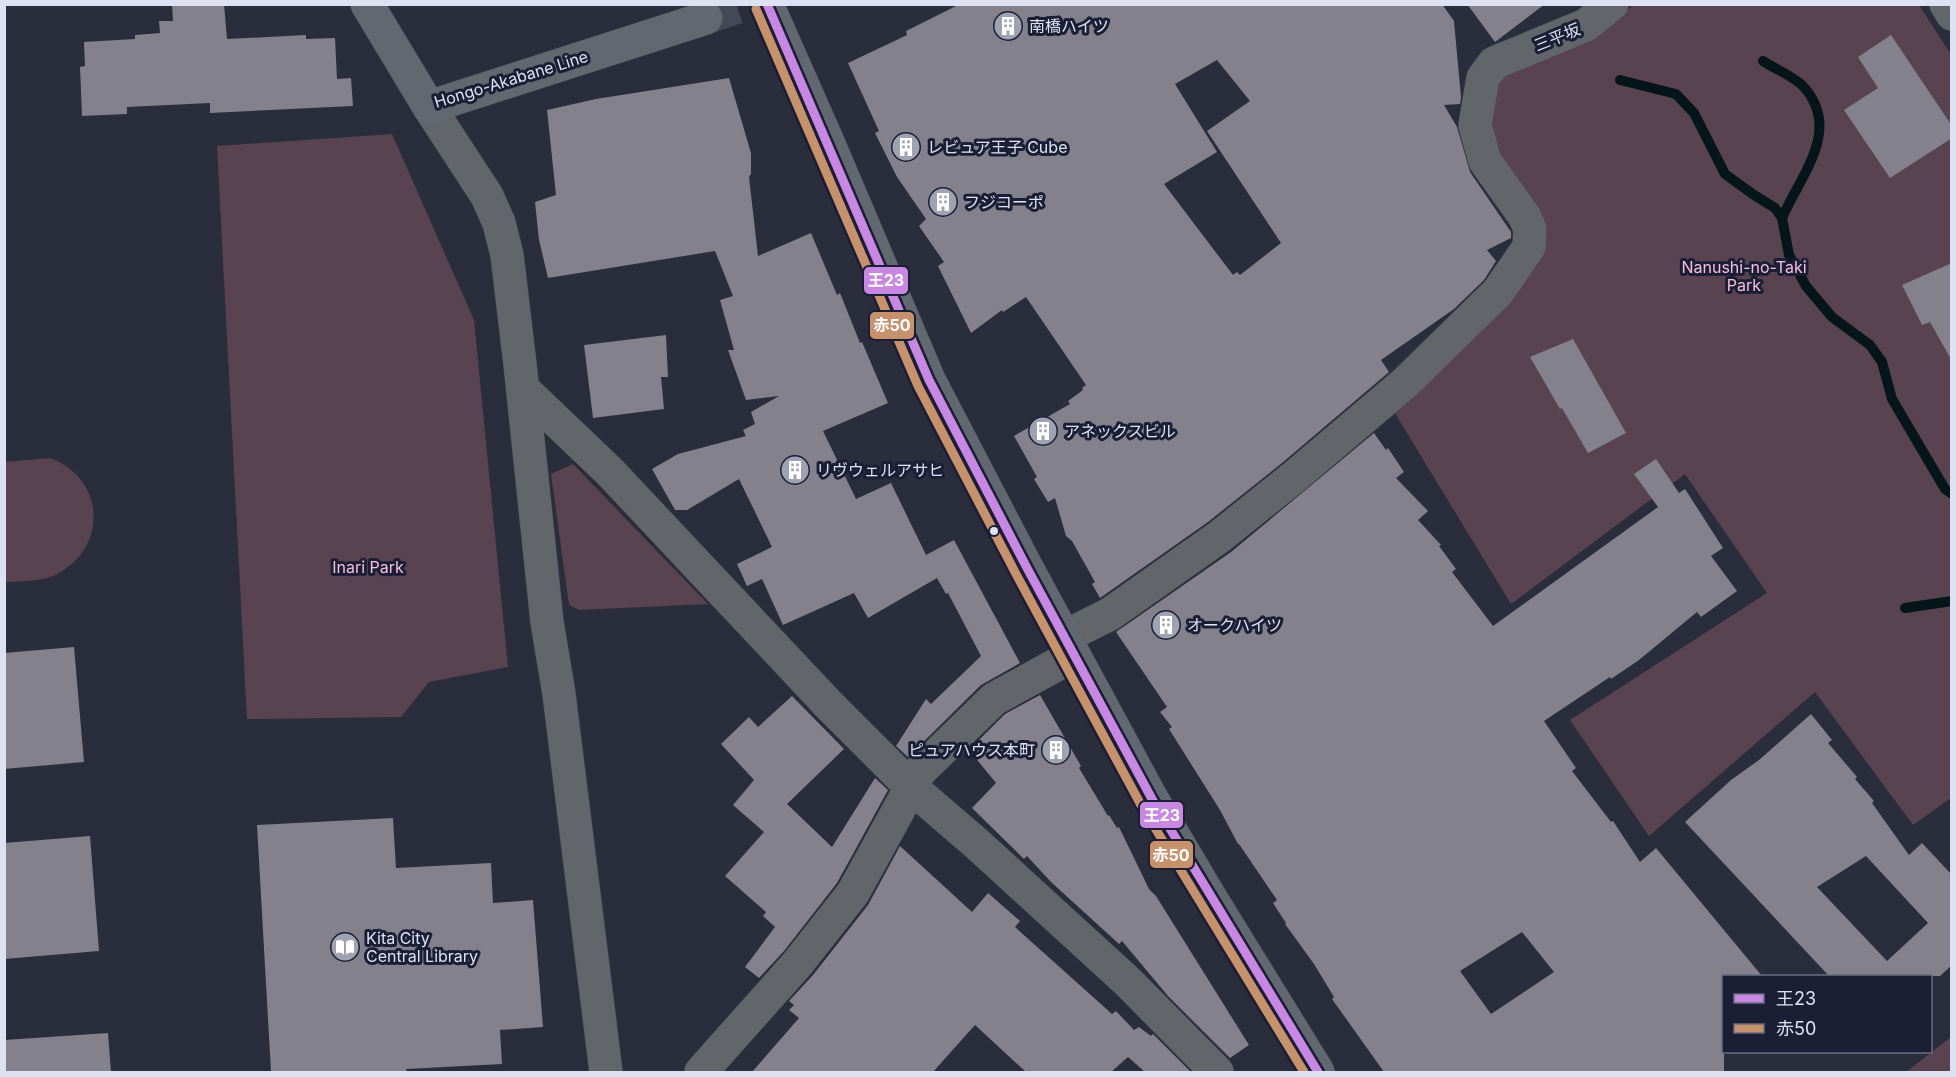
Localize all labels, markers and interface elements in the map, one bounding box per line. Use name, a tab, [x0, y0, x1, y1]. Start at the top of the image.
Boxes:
building icon: 南橋ハイツ	[992, 10, 1024, 42]
place label: 南橋ハイツ	[1029, 16, 1109, 36]
street label: 三平坂	[1531, 19, 1583, 55]
street label: Hongo-Akabane Line	[432, 46, 590, 112]
building icon: レビュア王子 Cube	[890, 131, 922, 163]
place label: レビュア王子 Cube	[927, 137, 1067, 157]
building icon: フジコーポ	[927, 186, 959, 218]
place label: フジコーポ	[964, 192, 1044, 212]
park label: Nanushi-no-Taki Park	[1681, 257, 1807, 295]
line badge: 王23	[863, 266, 909, 295]
text: 王23	[868, 270, 904, 290]
line badge: 赤50	[869, 311, 915, 340]
text: 赤50	[873, 315, 911, 335]
building icon: アネックスビル	[1027, 415, 1059, 447]
place label: アネックスビル	[1064, 421, 1176, 441]
building icon: リヴウェルアサヒ	[779, 454, 811, 486]
place label: リヴウェルアサヒ	[816, 460, 944, 480]
unlabelled marker	[988, 525, 1000, 537]
park label: Inari Park	[332, 557, 404, 577]
building icon: オークハイツ	[1150, 609, 1182, 641]
place label: オークハイツ	[1187, 615, 1282, 635]
building icon: ピュアハウス本町	[1040, 734, 1072, 766]
place label: ピュアハウス本町	[908, 740, 1035, 760]
line badge: 王23	[1139, 801, 1184, 829]
text: 王23	[1144, 805, 1180, 825]
line badge: 赤50	[1149, 840, 1194, 869]
text: 赤50	[1152, 845, 1190, 865]
place label: Kita City Central Library	[366, 928, 478, 966]
library icon: Kita City Central Library	[329, 931, 361, 963]
legend	[1722, 975, 1932, 1053]
text: 王23	[1776, 988, 1816, 1009]
text: 赤50	[1776, 1018, 1816, 1039]

